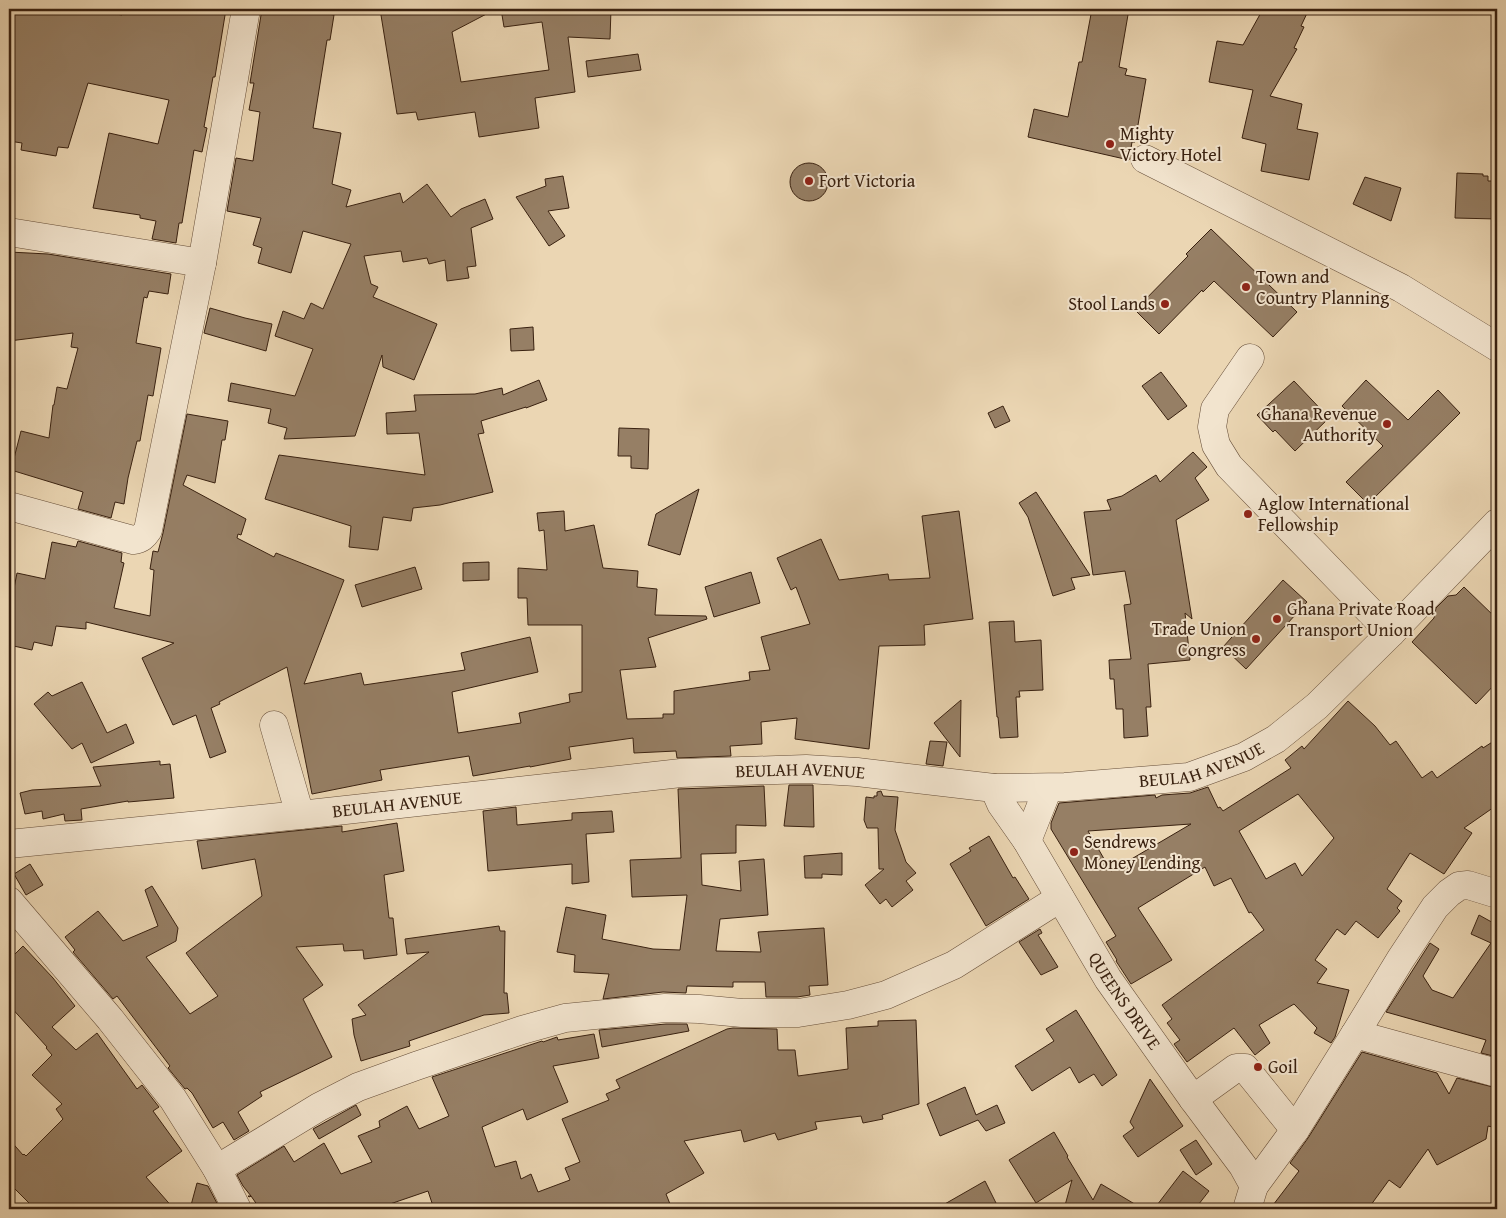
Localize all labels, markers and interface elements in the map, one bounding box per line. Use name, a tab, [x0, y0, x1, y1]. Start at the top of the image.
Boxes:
place label: Mighty Victory Hotel	[1120, 120, 1222, 168]
marker: Mighty Victory Hotel	[1104, 138, 1116, 150]
place label: Fort Victoria	[819, 167, 916, 194]
marker: Fort Victoria	[803, 175, 815, 187]
place label: Town and Country Planning	[1256, 263, 1389, 311]
marker: Town and Country Planning	[1240, 281, 1252, 293]
place label: Stool Lands	[1068, 290, 1155, 317]
marker: Stool Lands	[1159, 298, 1171, 310]
place label: Ghana Revenue Authority	[1261, 400, 1377, 448]
marker: Ghana Revenue Authority	[1381, 418, 1393, 430]
place label: Aglow International Fellowship	[1258, 490, 1409, 538]
marker: Aglow International Fellowship	[1242, 508, 1254, 520]
place label: Ghana Private Road Transport Union	[1287, 595, 1435, 643]
marker: Ghana Private Road Transport Union	[1271, 613, 1283, 625]
place label: Trade Union Congress	[1152, 615, 1246, 663]
marker: Trade Union Congress	[1250, 633, 1262, 645]
street label: BEULAH AVENUE	[1138, 734, 1269, 794]
street label: BEULAH AVENUE	[735, 755, 867, 786]
street label: BEULAH AVENUE	[331, 783, 463, 824]
place label: Sendrews Money Lending	[1084, 828, 1201, 876]
marker: Sendrews Money Lending	[1068, 846, 1080, 858]
street label: QUEENS DRIVE	[1082, 947, 1168, 1055]
place label: Goil	[1268, 1053, 1298, 1080]
marker: Goil	[1252, 1061, 1264, 1073]

